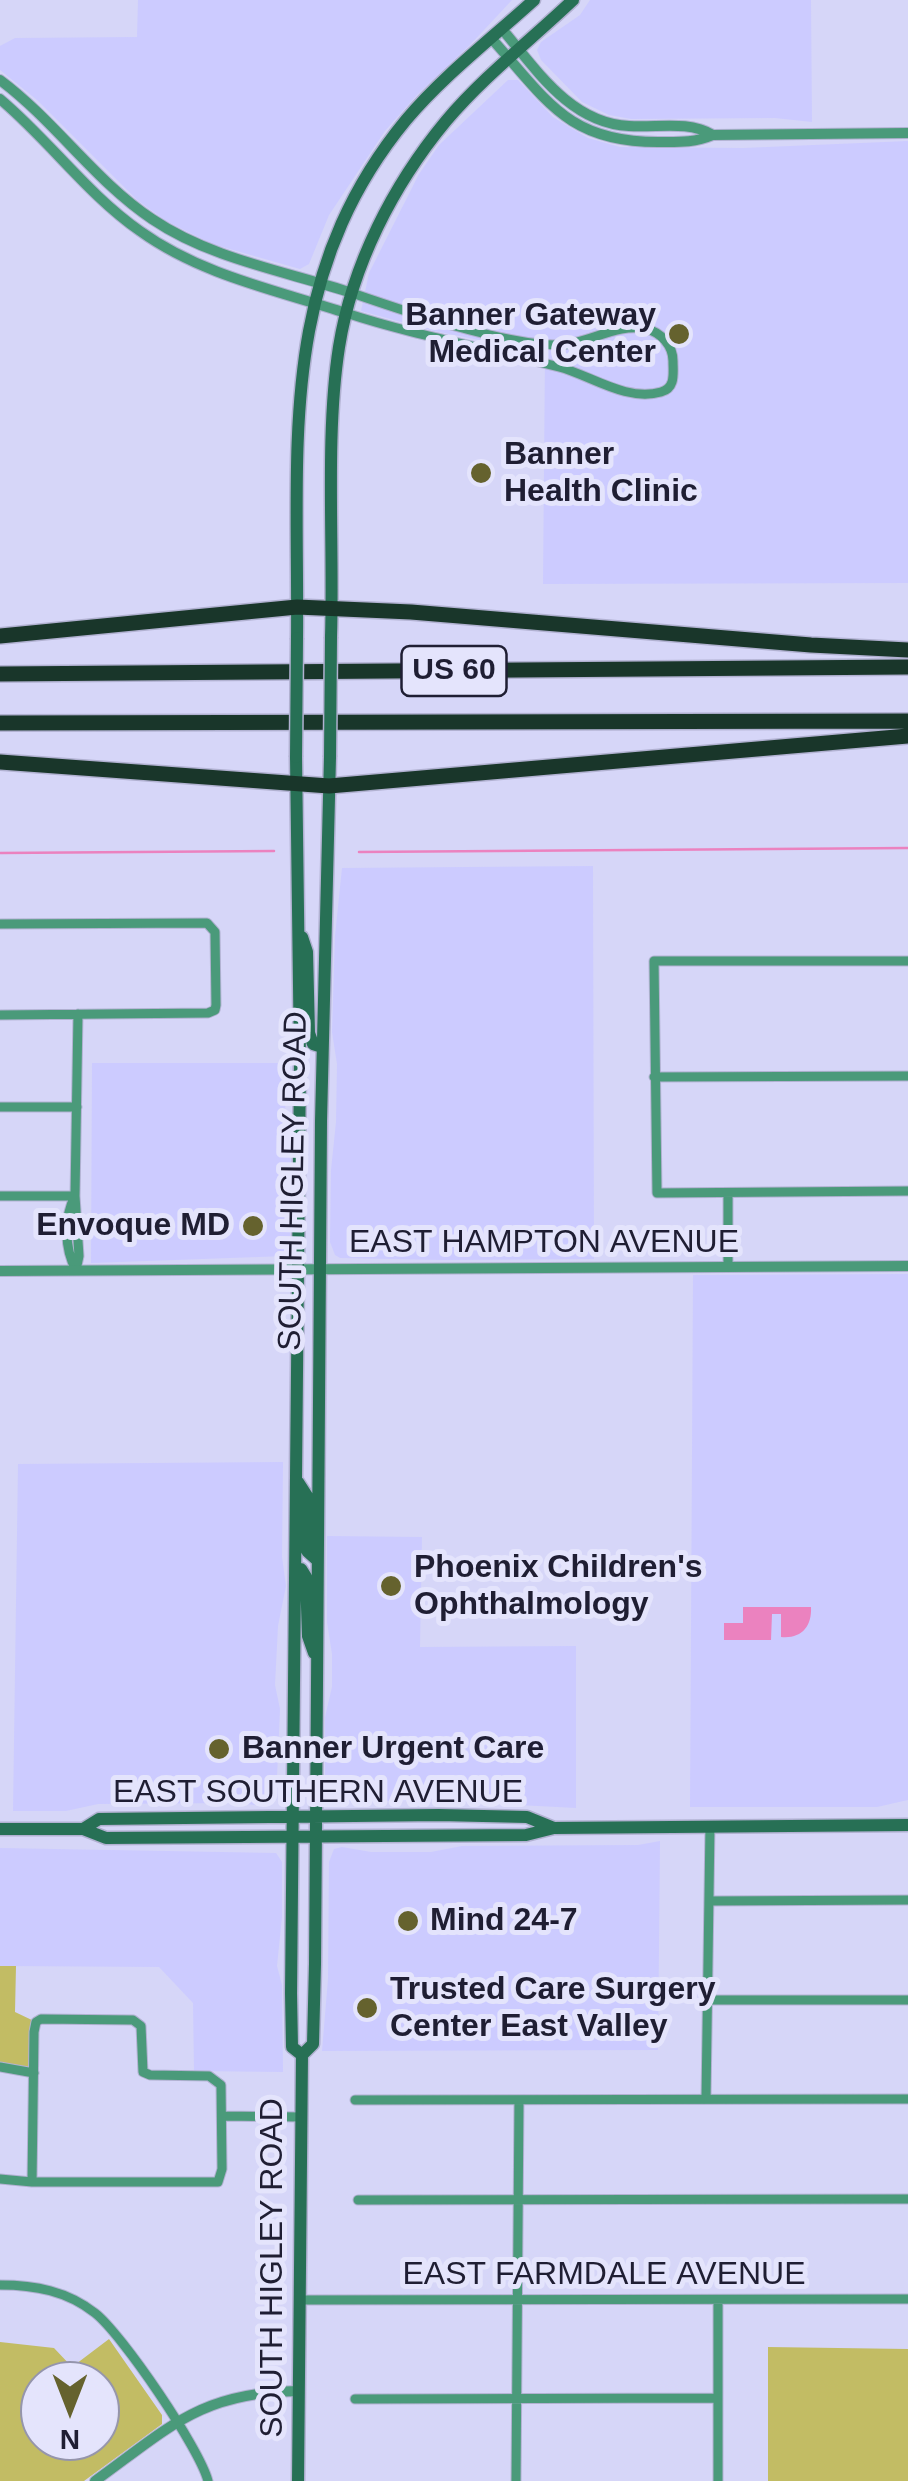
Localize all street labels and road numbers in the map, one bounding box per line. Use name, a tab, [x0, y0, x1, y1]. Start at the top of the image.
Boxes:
road number: US 60	[402, 646, 506, 696]
street label: SOUTH HIGLEY ROAD	[272, 1011, 316, 1351]
street label: EAST HAMPTON AVENUE	[349, 1224, 739, 1262]
street label: EAST SOUTHERN AVENUE	[113, 1774, 523, 1812]
street label: SOUTH HIGLEY ROAD	[254, 2098, 292, 2438]
street label: EAST FARMDALE AVENUE	[402, 2256, 806, 2294]

